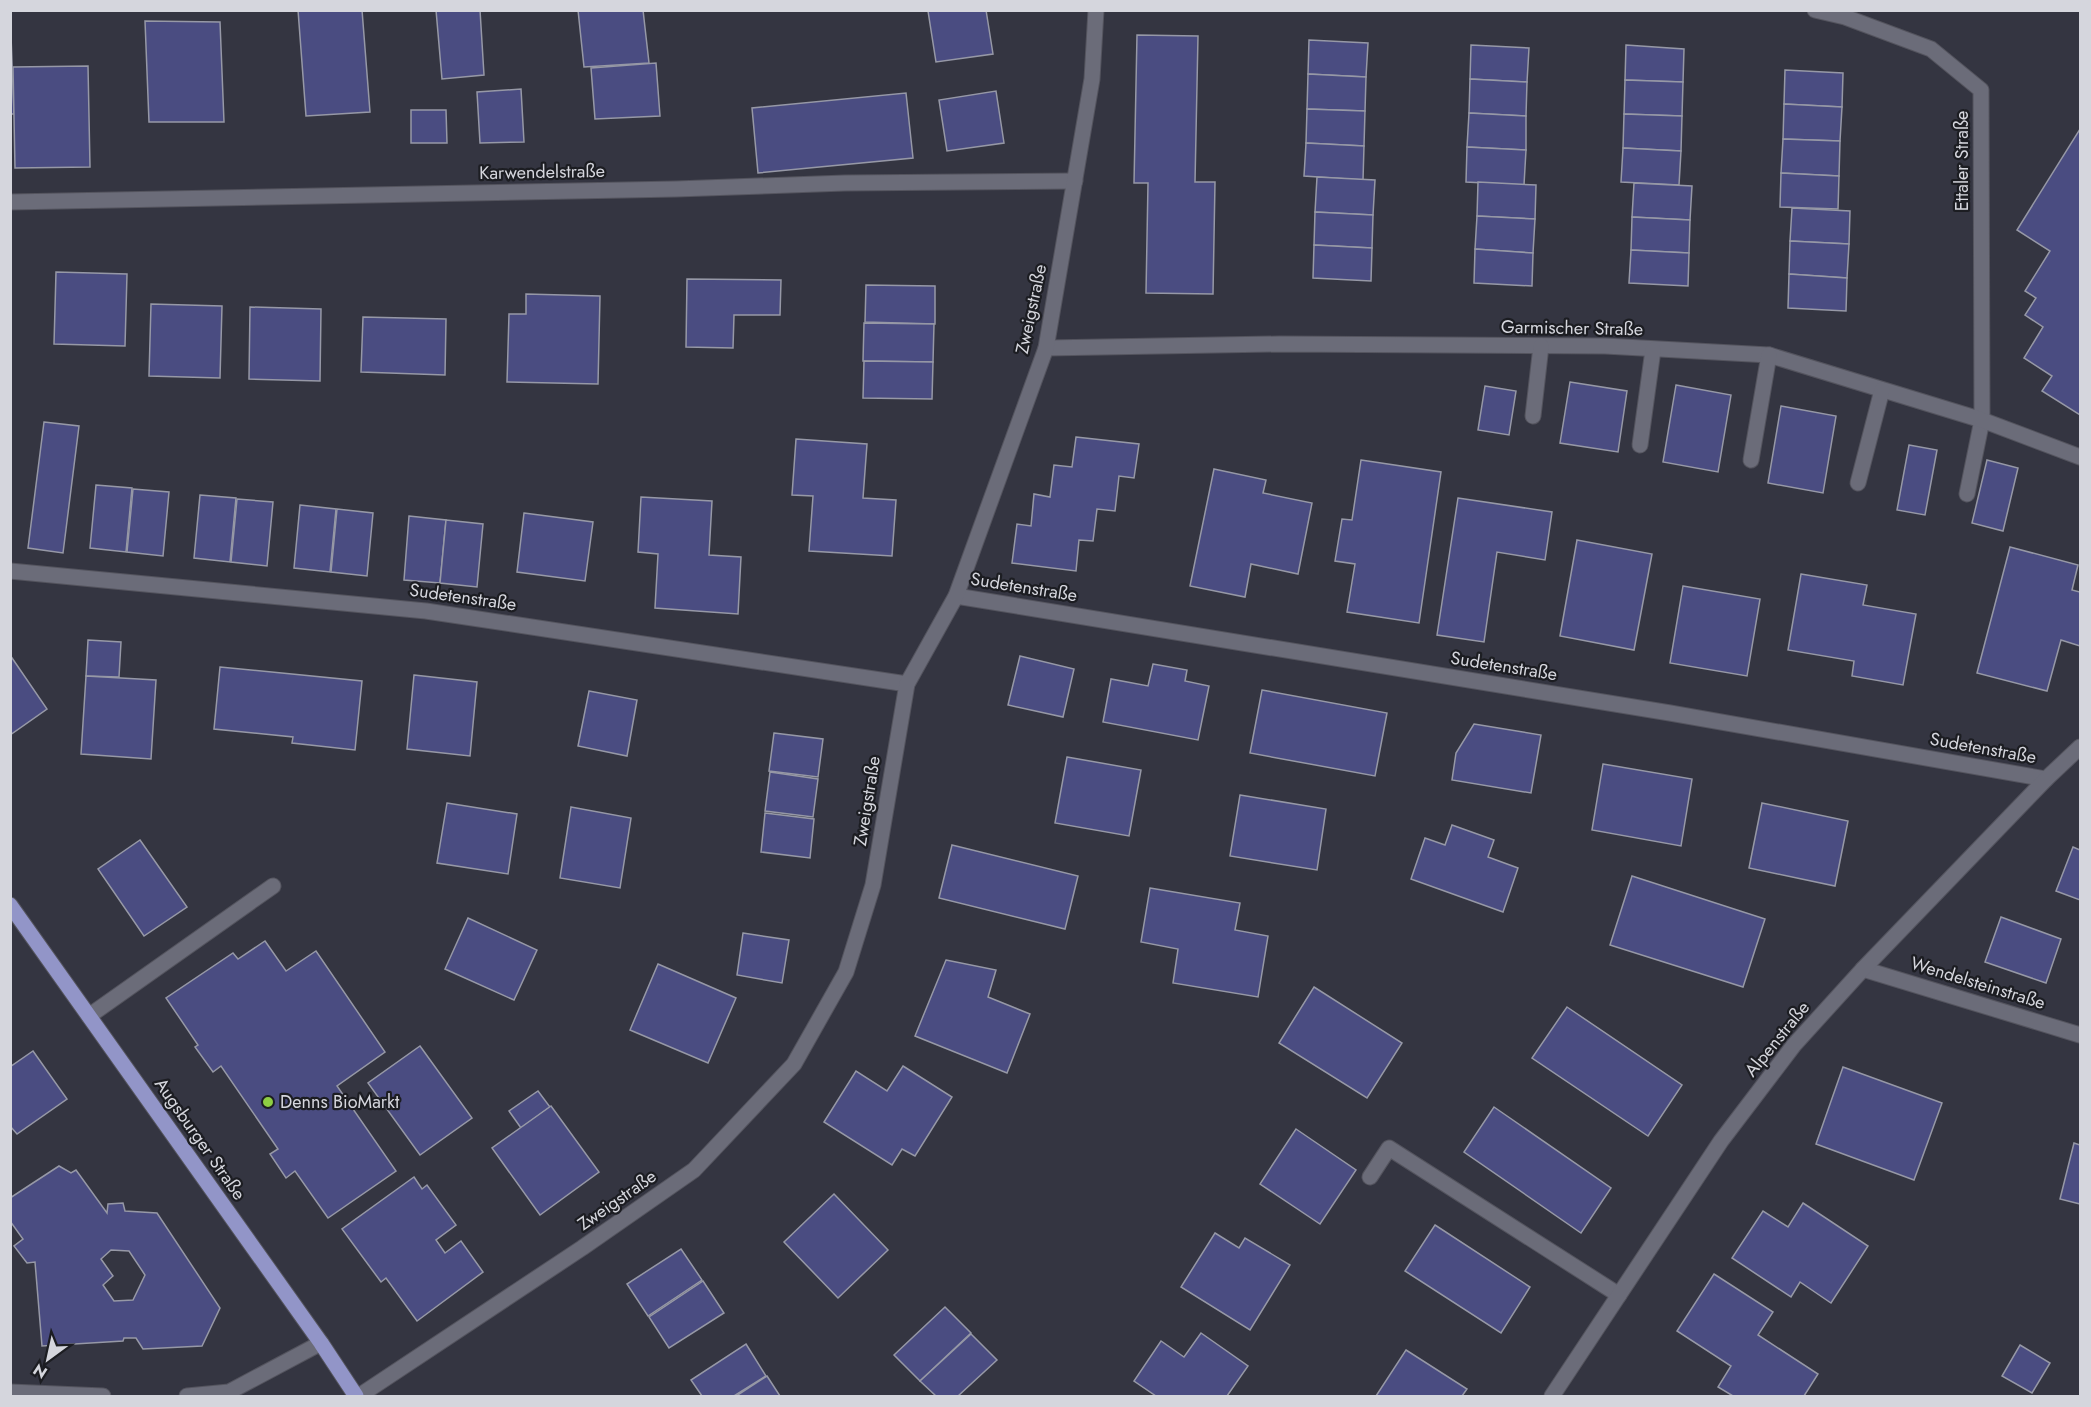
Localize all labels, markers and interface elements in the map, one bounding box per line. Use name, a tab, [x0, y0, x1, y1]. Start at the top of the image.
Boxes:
street label: Ettaler Straße	[1949, 111, 1975, 211]
street label: Karwendelstraße	[479, 158, 605, 186]
street label: Zweigstraße	[1009, 262, 1053, 356]
street label: Garmischer Straße	[1501, 314, 1643, 342]
street label: Sudetenstraße	[969, 566, 1079, 608]
street label: Sudetenstraße	[408, 577, 518, 617]
street label: Sudetenstraße	[1449, 645, 1559, 687]
street label: Sudetenstraße	[1928, 726, 2038, 770]
street label: Zweigstraße	[847, 754, 887, 848]
street label: Wendelsteinstraße	[1907, 950, 2049, 1016]
street label: Alpenstraße	[1738, 996, 1816, 1082]
street label: Augsburger Straße	[148, 1073, 252, 1205]
place label: Denns BioMarkt	[280, 1089, 400, 1115]
marker: Denns BioMarkt	[261, 1095, 275, 1109]
street label: Zweigstraße	[572, 1163, 662, 1237]
north arrow	[18, 1329, 78, 1389]
text: N	[29, 1358, 52, 1384]

